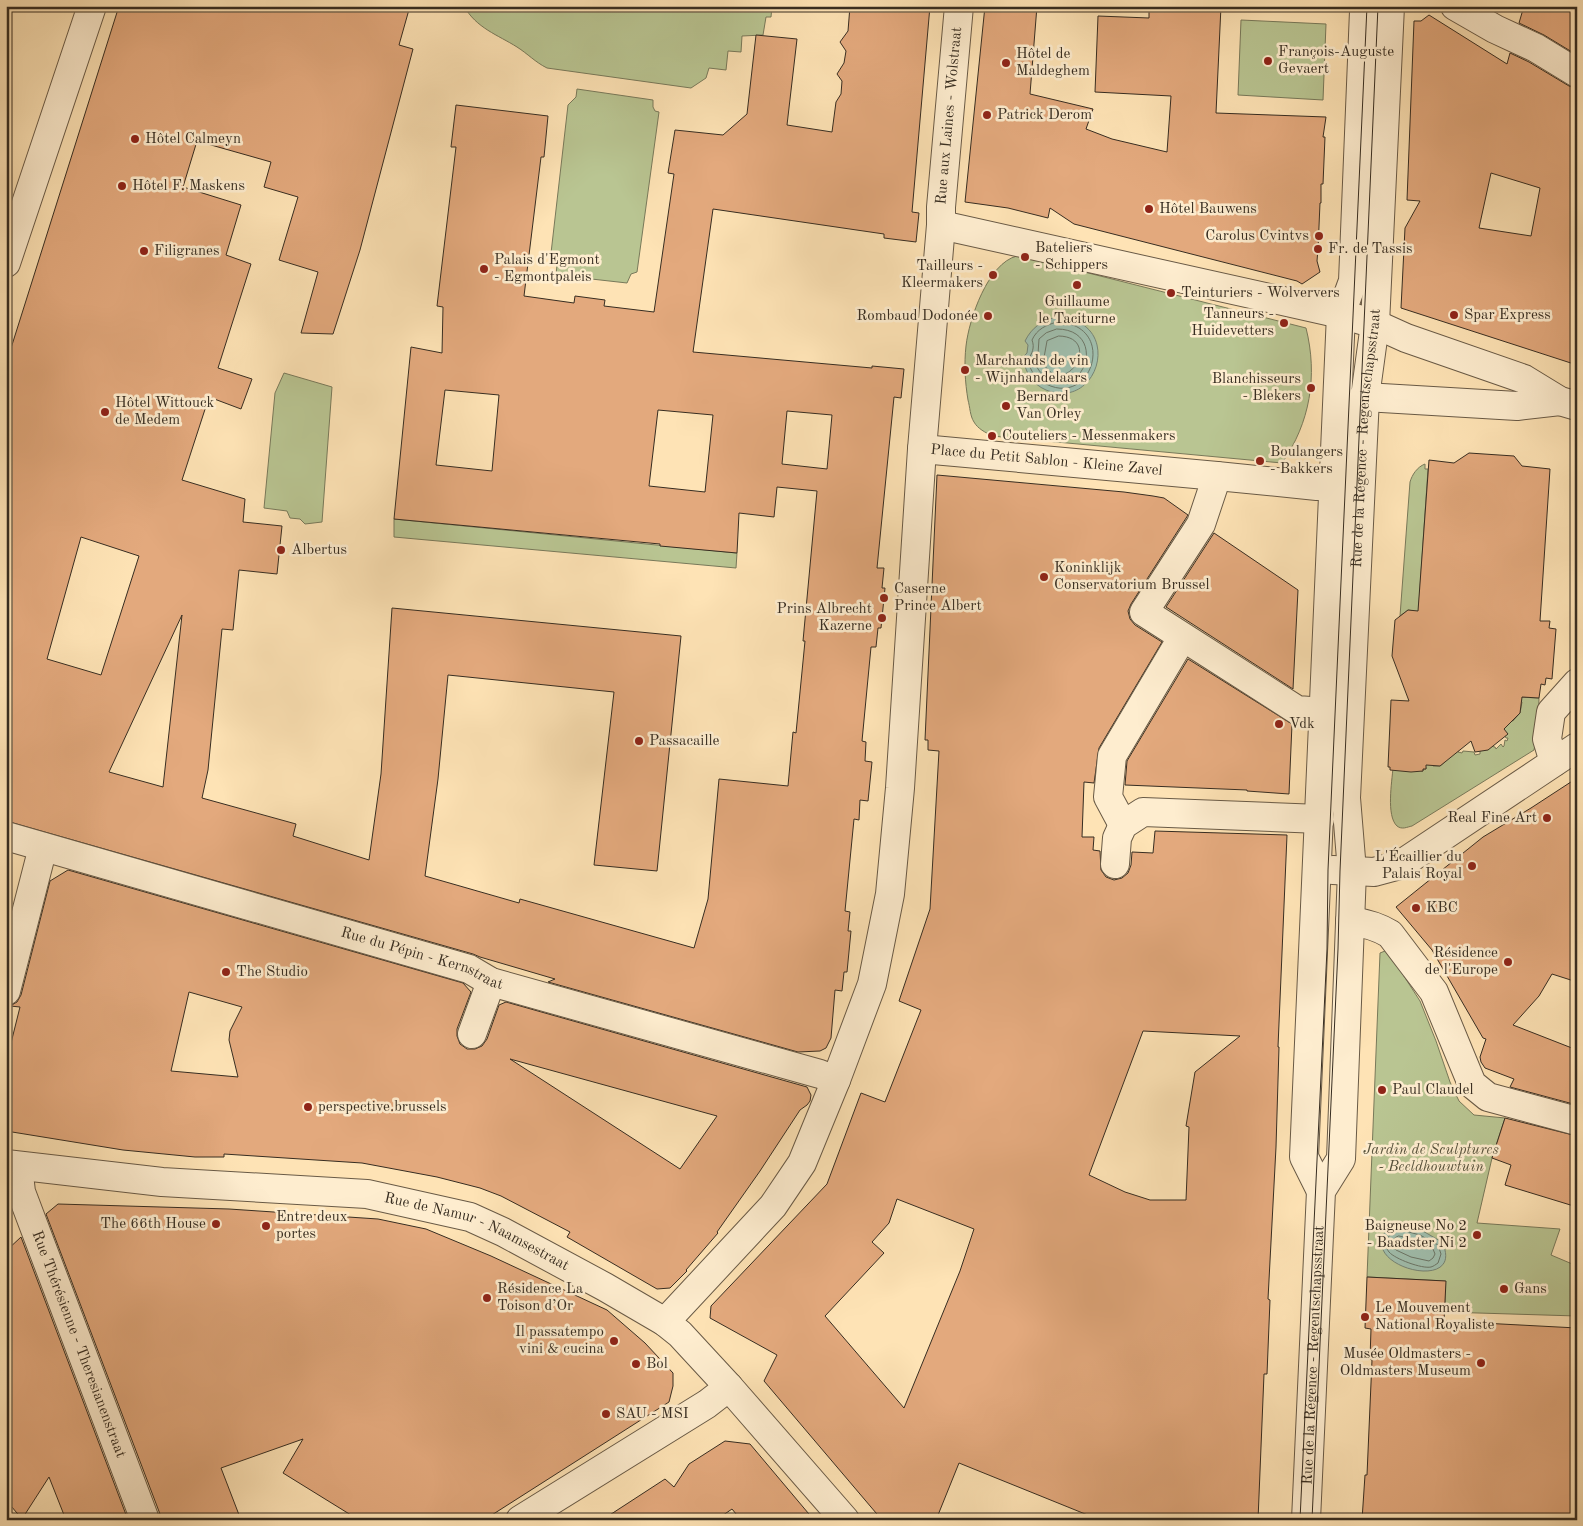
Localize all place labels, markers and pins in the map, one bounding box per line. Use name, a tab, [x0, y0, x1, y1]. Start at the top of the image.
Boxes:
place label: François-Auguste Gevaert	[1278, 45, 1394, 77]
place label: Hôtel de Maldeghem	[1016, 47, 1090, 79]
marker: François-Auguste Gevaert	[1262, 55, 1274, 67]
marker: Hôtel de Maldeghem	[1000, 57, 1012, 69]
place label: Patrick Derom	[997, 108, 1092, 123]
marker: Patrick Derom	[981, 109, 993, 121]
place label: Hôtel Calmeyn	[145, 132, 241, 147]
marker: Hôtel Calmeyn	[129, 133, 141, 145]
place label: Hôtel F. Maskens	[132, 179, 245, 194]
marker: Hôtel F. Maskens	[116, 180, 128, 192]
place label: Hôtel Bauwens	[1159, 202, 1257, 217]
marker: Hôtel Bauwens	[1143, 203, 1155, 215]
place label: Carolus Cvintvs	[1205, 229, 1309, 244]
marker: Carolus Cvintvs	[1313, 230, 1325, 242]
place label: Bateliers - Schippers	[1035, 241, 1108, 273]
place label: Fr. de Tassis	[1328, 242, 1413, 257]
marker: Fr. de Tassis	[1312, 243, 1324, 255]
place label: Filigranes	[154, 244, 219, 259]
marker: Filigranes	[138, 245, 150, 257]
marker: Bateliers - Schippers	[1019, 251, 1031, 263]
place label: Palais d'Egmont - Egmontpaleis	[494, 253, 600, 285]
place label: Tailleurs - Kleermakers	[901, 259, 983, 291]
marker: Palais d'Egmont - Egmontpaleis	[478, 263, 490, 275]
marker: Tailleurs - Kleermakers	[987, 269, 999, 281]
marker: Guillaume le Taciturne	[1071, 279, 1083, 291]
place label: Teinturiers - Wolververs	[1181, 286, 1340, 301]
marker: Teinturiers - Wolververs	[1165, 287, 1177, 299]
place label: Guillaume le Taciturne	[1038, 295, 1116, 327]
place label: Tanneurs - Huidevetters	[1191, 307, 1274, 339]
place label: Spar Express	[1464, 308, 1551, 323]
place label: Rombaud Dodonée	[856, 309, 978, 324]
marker: Spar Express	[1448, 309, 1460, 321]
marker: Rombaud Dodonée	[982, 310, 994, 322]
marker: Tanneurs - Huidevetters	[1278, 317, 1290, 329]
place label: Marchands de vin - Wijnhandelaars	[975, 354, 1089, 386]
marker: Marchands de vin - Wijnhandelaars	[959, 364, 971, 376]
place label: Blanchisseurs - Blekers	[1212, 372, 1301, 404]
marker: Blanchisseurs - Blekers	[1305, 382, 1317, 394]
place label: Bernard Van Orley	[1016, 390, 1082, 422]
place label: Hôtel Wittouck de Medem	[115, 396, 215, 428]
marker: Bernard Van Orley	[1000, 400, 1012, 412]
marker: Hôtel Wittouck de Medem	[99, 406, 111, 418]
place label: Couteliers - Messenmakers	[1002, 429, 1175, 444]
marker: Couteliers - Messenmakers	[986, 430, 998, 442]
place label: Boulangers - Bakkers	[1270, 445, 1343, 477]
marker: Boulangers - Bakkers	[1254, 455, 1266, 467]
place label: Albertus	[291, 543, 347, 558]
marker: Albertus	[275, 544, 287, 556]
place label: Koninklijk Conservatorium Brussel	[1054, 561, 1210, 593]
marker: Koninklijk Conservatorium Brussel	[1038, 571, 1050, 583]
place label: Caserne Prince Albert	[894, 582, 982, 614]
marker: Caserne Prince Albert	[878, 592, 890, 604]
place label: Prins Albrecht Kazerne	[777, 602, 872, 634]
marker: Prins Albrecht Kazerne	[876, 612, 888, 624]
place label: Vdk	[1289, 717, 1315, 732]
marker: Vdk	[1273, 718, 1285, 730]
place label: Passacaille	[649, 734, 719, 749]
marker: Passacaille	[633, 735, 645, 747]
place label: Real Fine Art	[1447, 811, 1537, 826]
marker: Real Fine Art	[1541, 812, 1553, 824]
place label: L'Écaillier du Palais Royal	[1375, 847, 1462, 882]
marker: L'Écaillier du Palais Royal	[1466, 860, 1478, 872]
place label: KBC	[1426, 901, 1458, 916]
marker: KBC	[1410, 902, 1422, 914]
place label: Résidence de l'Europe	[1425, 946, 1498, 978]
marker: Résidence de l'Europe	[1502, 956, 1514, 968]
place label: The Studio	[236, 965, 308, 980]
marker: The Studio	[220, 966, 232, 978]
place label: Paul Claudel	[1392, 1083, 1474, 1098]
marker: Paul Claudel	[1376, 1084, 1388, 1096]
place label: perspective.brussels	[318, 1100, 447, 1115]
marker: perspective.brussels	[302, 1101, 314, 1113]
place label: Entre deux portes	[276, 1210, 348, 1242]
place label: The 66th House	[100, 1217, 206, 1232]
marker: The 66th House	[210, 1218, 222, 1230]
place label: Baigneuse No 2 - Baadster Ni 2	[1365, 1219, 1467, 1251]
marker: Entre deux portes	[260, 1220, 272, 1232]
marker: Baigneuse No 2 - Baadster Ni 2	[1471, 1229, 1483, 1241]
place label: Résidence La Toison d’Or	[497, 1282, 584, 1314]
place label: Gans	[1514, 1282, 1547, 1297]
marker: Gans	[1498, 1283, 1510, 1295]
marker: Résidence La Toison d’Or	[481, 1292, 493, 1304]
place label: Le Mouvement National Royaliste	[1375, 1301, 1494, 1333]
marker: Le Mouvement National Royaliste	[1359, 1311, 1371, 1323]
place label: Il passatempo vini & cucina	[515, 1325, 605, 1357]
marker: Il passatempo vini & cucina	[608, 1335, 620, 1347]
place label: Musée Oldmasters - Oldmasters Museum	[1340, 1347, 1471, 1379]
place label: Bol	[646, 1357, 668, 1372]
marker: Musée Oldmasters - Oldmasters Museum	[1475, 1357, 1487, 1369]
marker: Bol	[630, 1358, 642, 1370]
place label: SAU - MSI	[616, 1407, 689, 1422]
marker: SAU - MSI	[600, 1408, 612, 1420]

